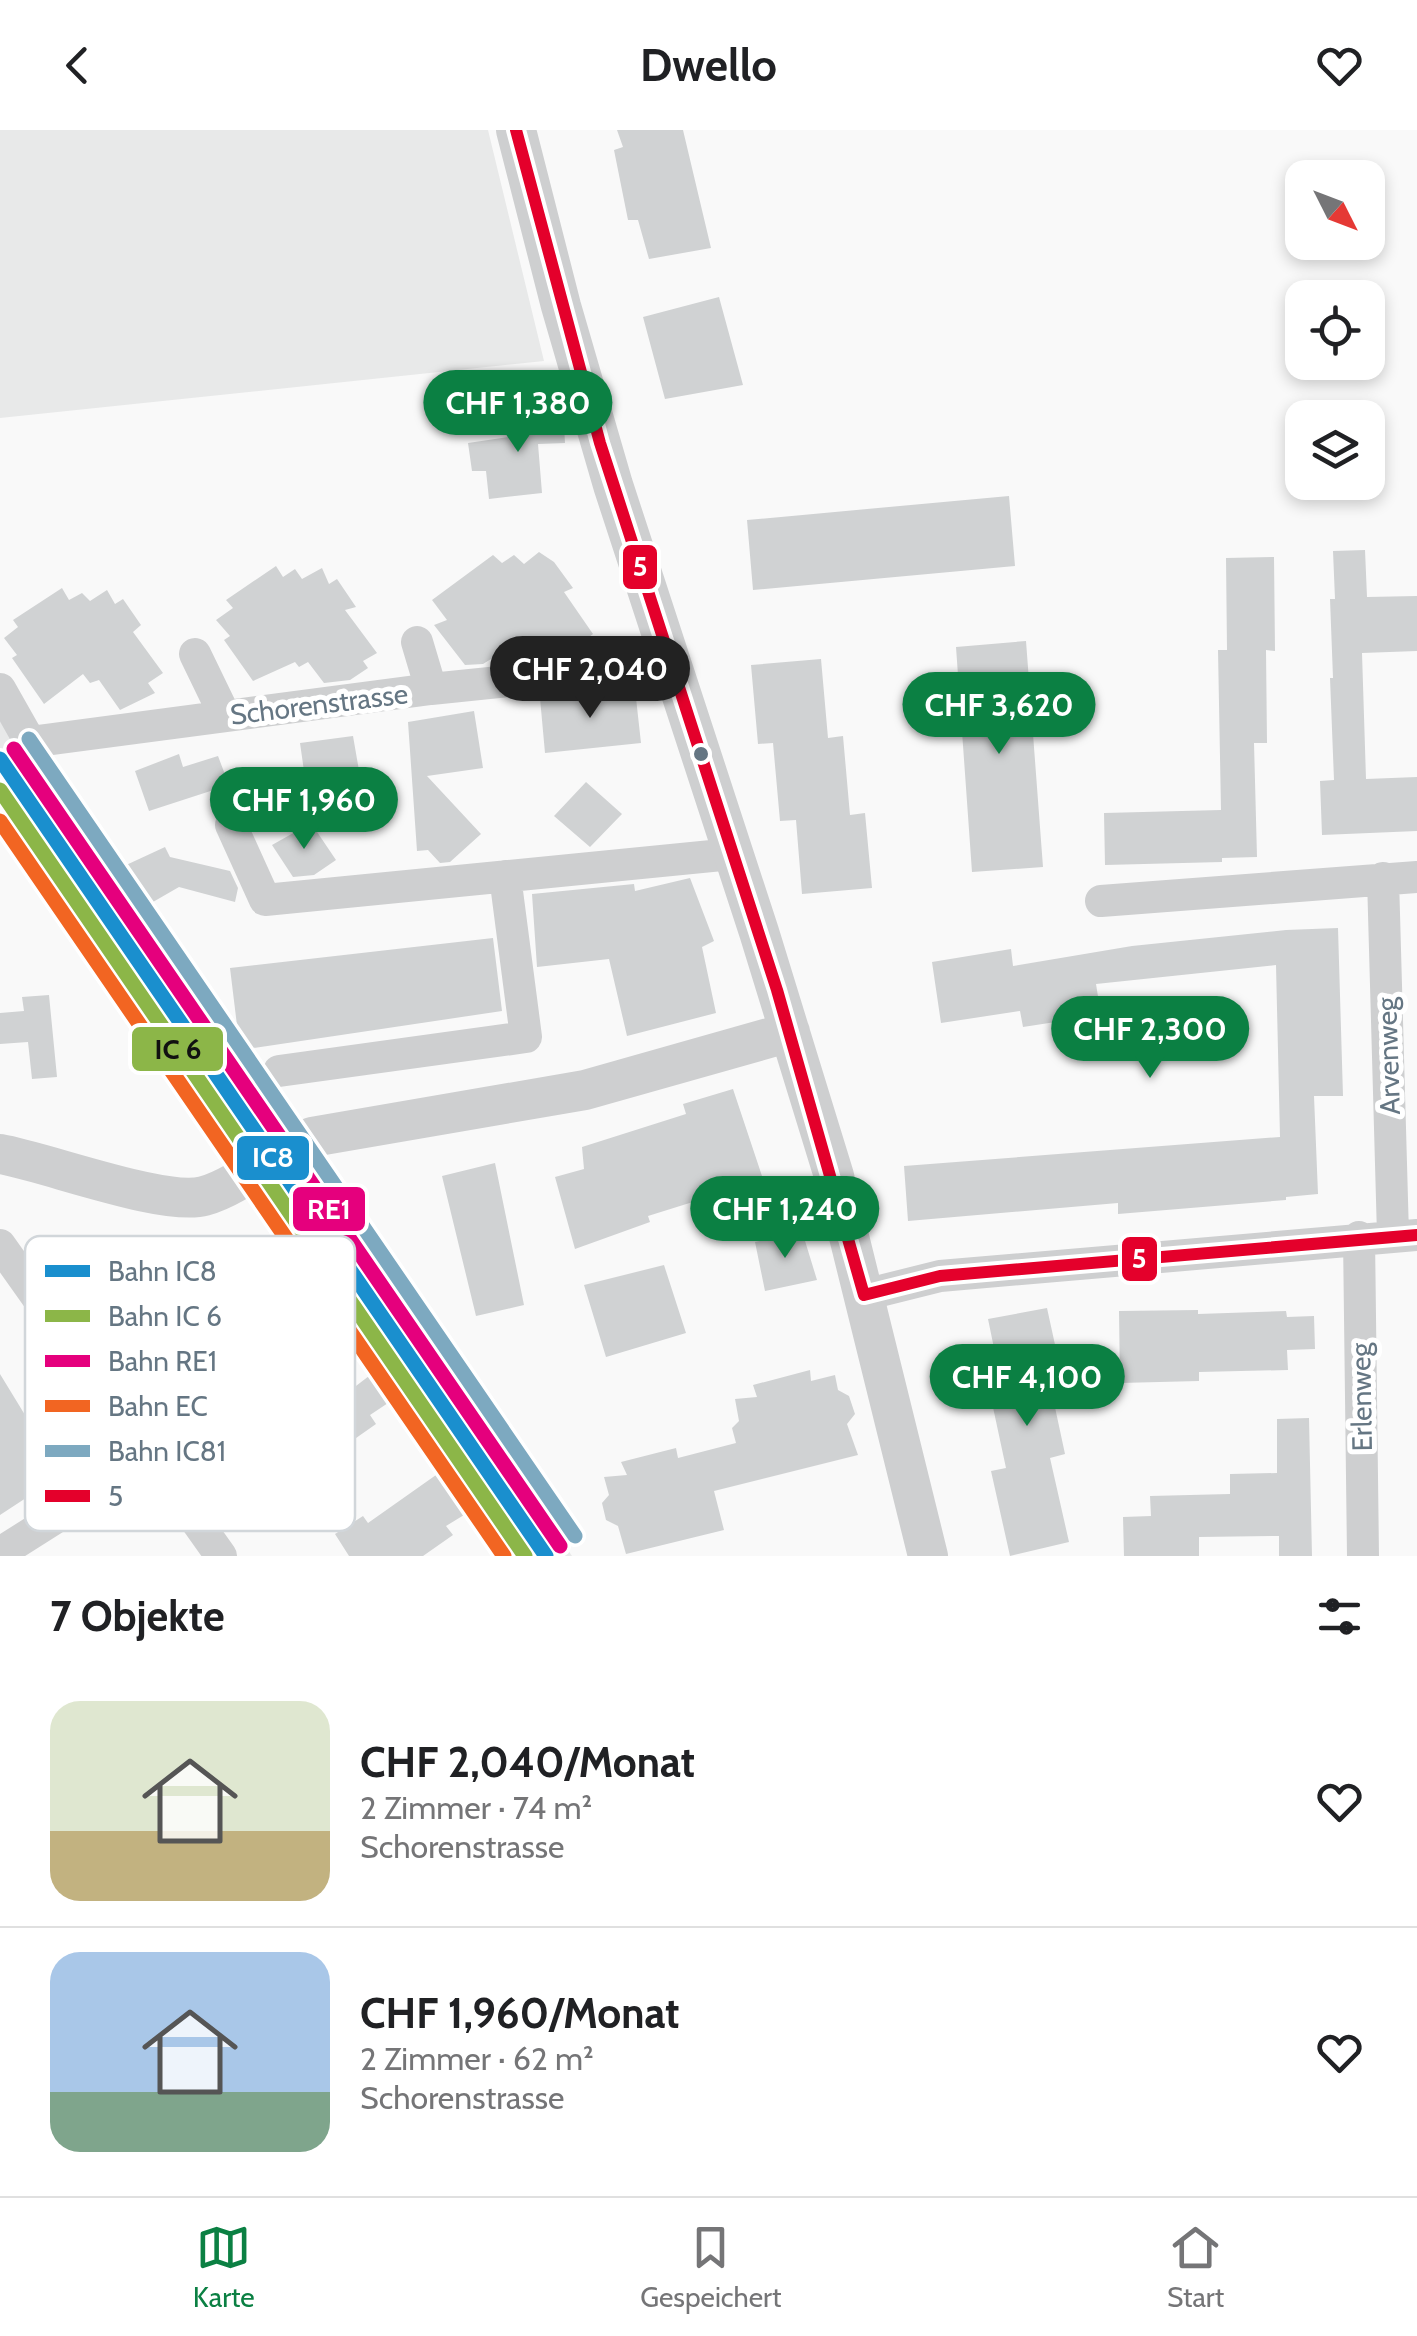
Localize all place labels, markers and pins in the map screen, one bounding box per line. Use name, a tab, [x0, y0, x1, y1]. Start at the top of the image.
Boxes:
pin: CHF 1,380	[404, 370, 632, 455]
pin: CHF 2,040	[476, 636, 704, 721]
pin: CHF 3,620	[885, 672, 1113, 757]
unlabelled marker	[691, 744, 711, 764]
pin: CHF 1,960	[190, 767, 418, 852]
pin: CHF 2,300	[1036, 996, 1264, 1081]
pin: CHF 1,240	[671, 1176, 899, 1261]
pin: CHF 4,100	[913, 1344, 1141, 1429]

